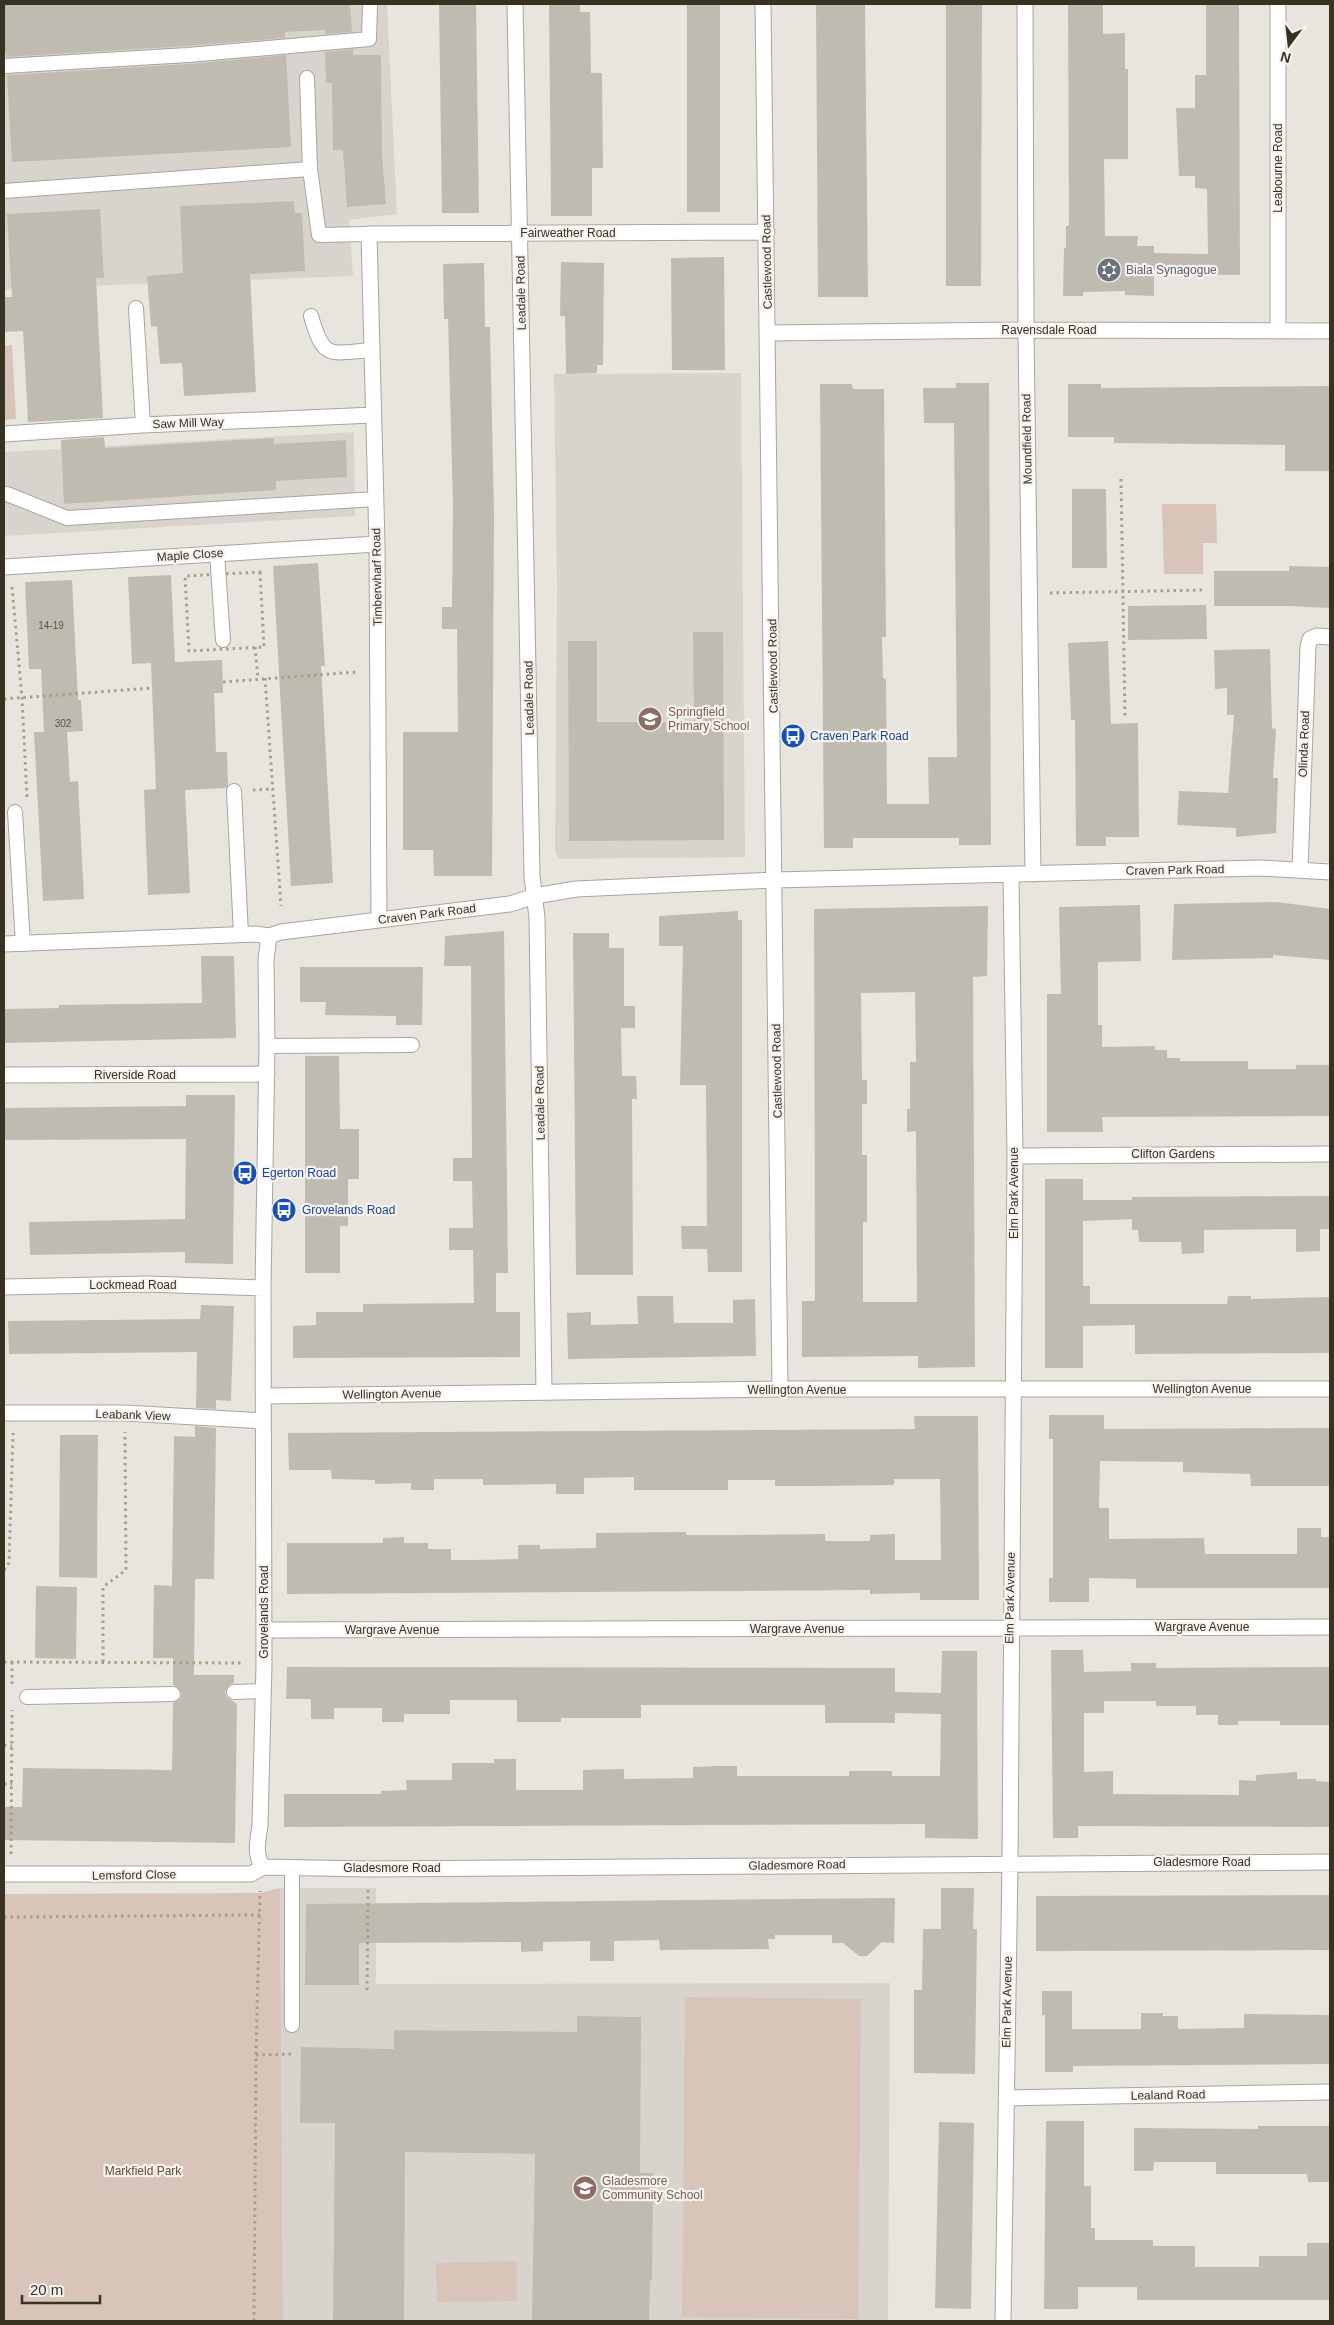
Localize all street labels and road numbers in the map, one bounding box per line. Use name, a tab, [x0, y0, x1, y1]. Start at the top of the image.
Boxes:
street label: Leabourne Road	[1271, 123, 1285, 213]
street label: Castlewood Road	[759, 215, 775, 309]
street label: Fairweather Road	[520, 226, 616, 240]
street label: Leadale Road	[513, 256, 529, 330]
street label: Ravensdale Road	[1001, 323, 1097, 337]
street label: Moundfield Road	[1019, 394, 1035, 484]
street label: Saw Mill Way	[152, 415, 224, 431]
street label: Timberwharf Road	[369, 528, 385, 626]
street label: Maple Close	[156, 546, 224, 564]
street label: Castlewood Road	[765, 619, 781, 713]
street label: Leadale Road	[521, 661, 537, 735]
street label: Olinda Road	[1296, 710, 1312, 778]
street label: Craven Park Road	[1126, 862, 1224, 878]
street label: Craven Park Road	[377, 901, 477, 927]
street label: Castlewood Road	[769, 1024, 785, 1118]
street label: Leadale Road	[532, 1066, 548, 1140]
street label: Riverside Road	[94, 1068, 176, 1082]
street label: Elm Park Avenue	[1007, 1147, 1021, 1239]
street label: Clifton Gardens	[1131, 1147, 1215, 1161]
street label: Lockmead Road	[89, 1278, 177, 1292]
street label: Wellington Avenue	[1153, 1382, 1252, 1396]
street label: Wellington Avenue	[748, 1383, 847, 1397]
street label: Wellington Avenue	[342, 1386, 442, 1402]
street label: Leabank View	[95, 1407, 171, 1423]
street label: Elm Park Avenue	[1002, 1552, 1018, 1644]
street label: Grovelands Road	[257, 1565, 271, 1659]
street label: Wargrave Avenue	[1155, 1620, 1250, 1634]
street label: Wargrave Avenue	[750, 1622, 845, 1636]
street label: Wargrave Avenue	[345, 1623, 440, 1637]
street label: Gladesmore Road	[1153, 1855, 1251, 1869]
street label: Gladesmore Road	[748, 1857, 846, 1873]
street label: Gladesmore Road	[343, 1861, 441, 1875]
street label: Lemsford Close	[92, 1867, 176, 1883]
street label: Elm Park Avenue	[999, 1956, 1015, 2048]
street label: Lealand Road	[1131, 2087, 1205, 2103]

